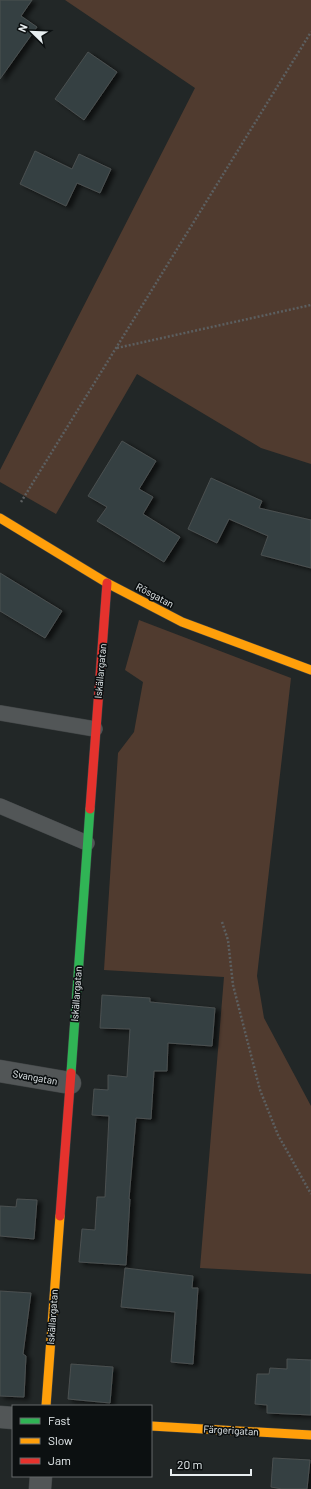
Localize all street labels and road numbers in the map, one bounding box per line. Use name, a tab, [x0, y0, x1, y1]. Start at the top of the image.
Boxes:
street label: Rösgatan	[134, 580, 176, 610]
street label: Iskällargatan	[92, 643, 108, 699]
street label: Iskällargatan	[68, 966, 84, 1022]
street label: Svangatan	[12, 1067, 58, 1087]
street label: Iskällargatan	[44, 1289, 60, 1345]
street label: Färgerigatan	[203, 1423, 259, 1437]

